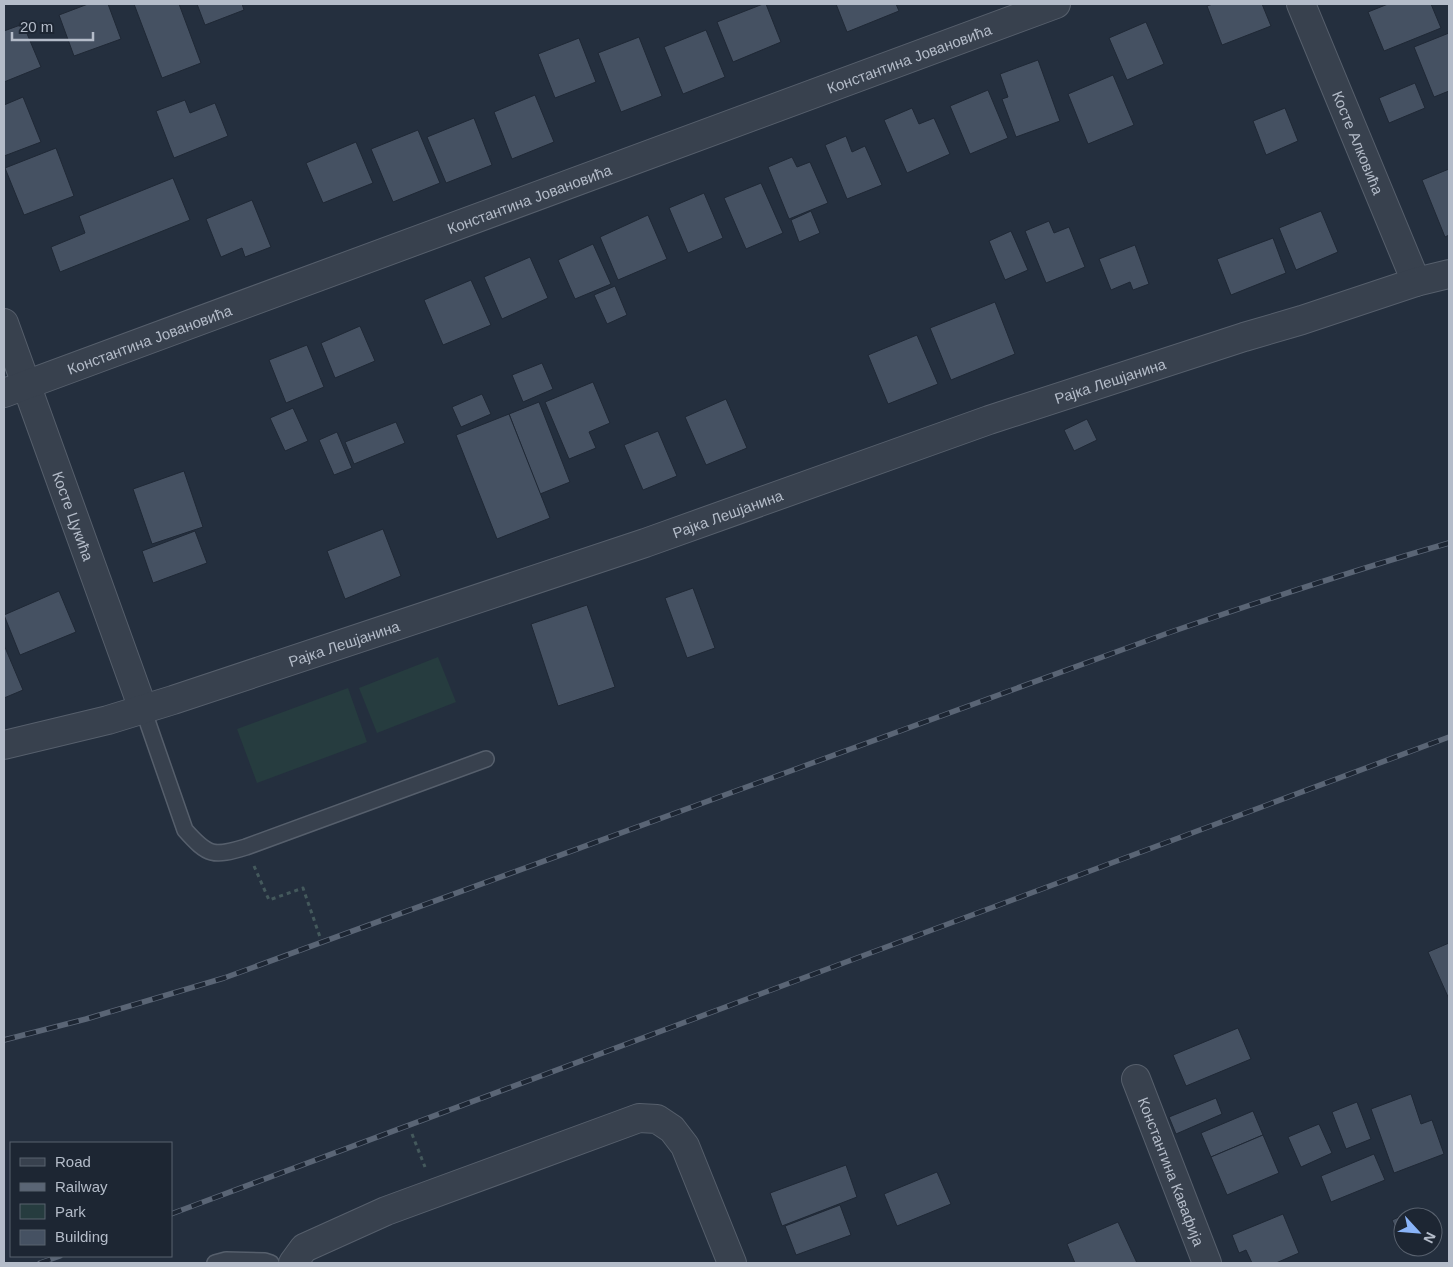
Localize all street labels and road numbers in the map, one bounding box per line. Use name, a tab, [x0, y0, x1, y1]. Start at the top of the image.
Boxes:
street label: Константина Јовановића	[825, 20, 994, 96]
street label: Косте Алковића	[1329, 88, 1388, 198]
street label: Константина Јовановића	[445, 160, 614, 237]
street label: Константина Јовановића	[65, 301, 235, 377]
street label: Рајка Лешјанина	[1052, 354, 1168, 407]
street label: Косте Цукића	[50, 469, 98, 564]
street label: Рајка Лешјанина	[670, 486, 786, 541]
street label: Рајка Лешјанина	[286, 617, 402, 670]
street label: Константина Кавафија	[1135, 1095, 1208, 1249]

